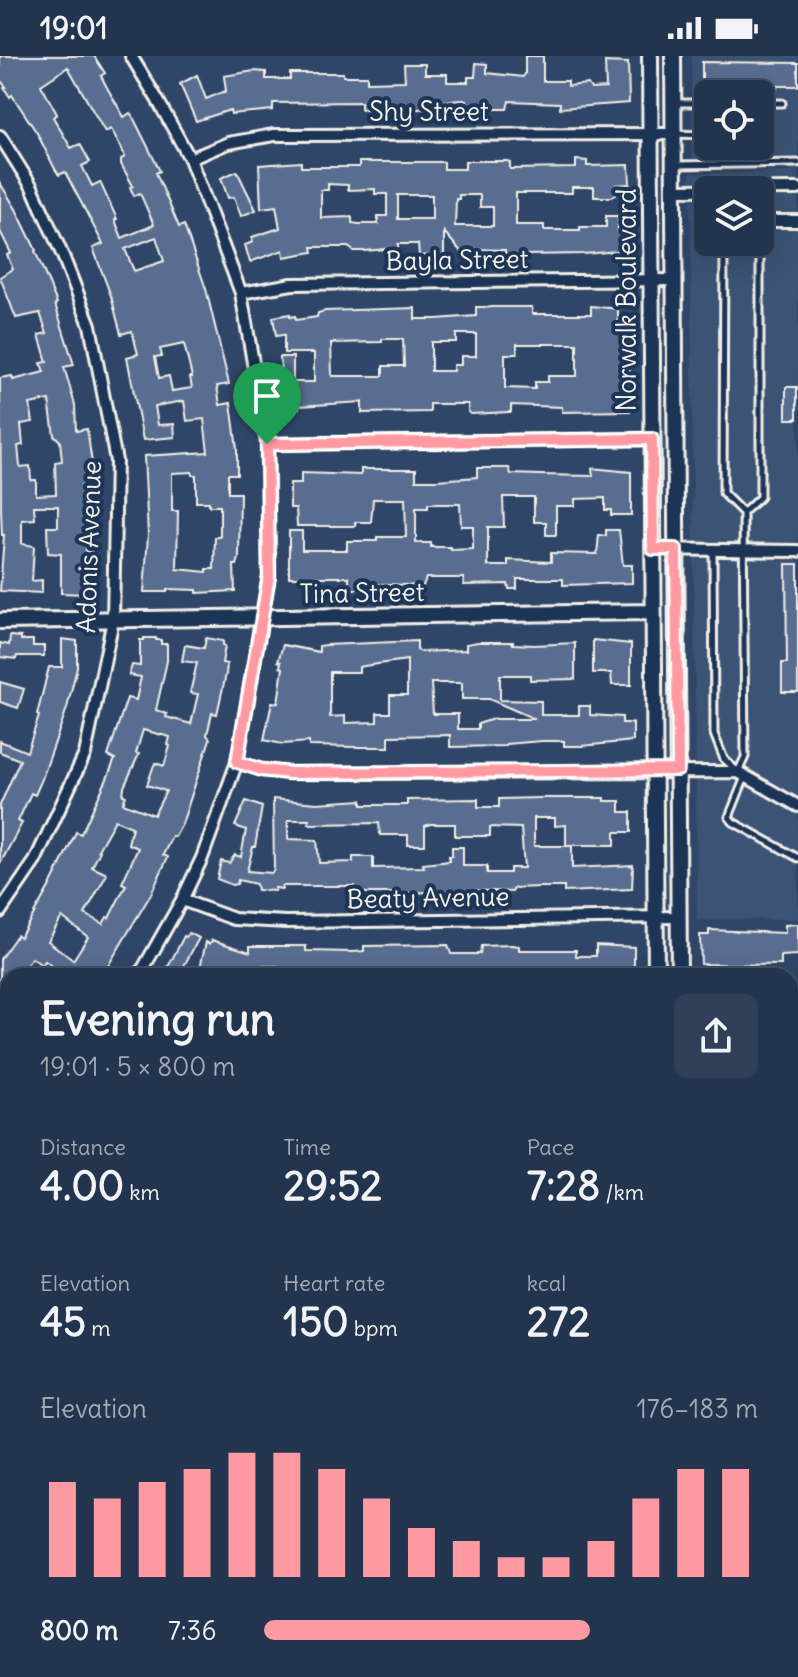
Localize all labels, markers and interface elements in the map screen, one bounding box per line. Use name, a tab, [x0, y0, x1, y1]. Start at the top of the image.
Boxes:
text: 19:01	[40, 9, 108, 47]
map controls	[694, 80, 774, 256]
button: locate	[694, 80, 774, 160]
street label: Shy Street	[369, 95, 489, 128]
button: layers	[694, 176, 774, 256]
street label: Norwalk Boulevard	[610, 188, 643, 412]
street label: Bayla Street	[385, 242, 529, 277]
pin	[233, 362, 301, 444]
icon: arrive	[245, 374, 289, 418]
street label: Adonis Avenue	[69, 460, 108, 634]
street label: Tina Street	[299, 575, 425, 610]
street label: Beaty Avenue	[346, 880, 510, 915]
text: Evening run	[40, 992, 275, 1047]
button: share	[674, 994, 758, 1078]
text: 19:01 · 5 × 800 m	[40, 1050, 235, 1083]
text: Distance	[40, 1133, 126, 1161]
text: Time	[283, 1133, 331, 1161]
text: Pace	[527, 1133, 574, 1161]
text: 4.00	[40, 1161, 124, 1211]
text: 29:52	[283, 1161, 382, 1211]
text: 7:28	[527, 1161, 600, 1211]
text: km	[124, 1178, 160, 1206]
text: /km	[600, 1178, 644, 1206]
text: Elevation	[40, 1269, 130, 1297]
text: Heart rate	[283, 1269, 385, 1297]
text: kcal	[527, 1269, 566, 1297]
text: 45	[40, 1297, 86, 1347]
text: 150	[283, 1297, 349, 1347]
text: 272	[527, 1297, 590, 1347]
text: m	[86, 1314, 111, 1342]
text: bpm	[349, 1314, 398, 1342]
text: Elevation	[40, 1392, 147, 1425]
text: 176–183 m	[636, 1392, 758, 1425]
text: 800 m	[40, 1614, 118, 1647]
text: 7:36	[168, 1614, 216, 1647]

